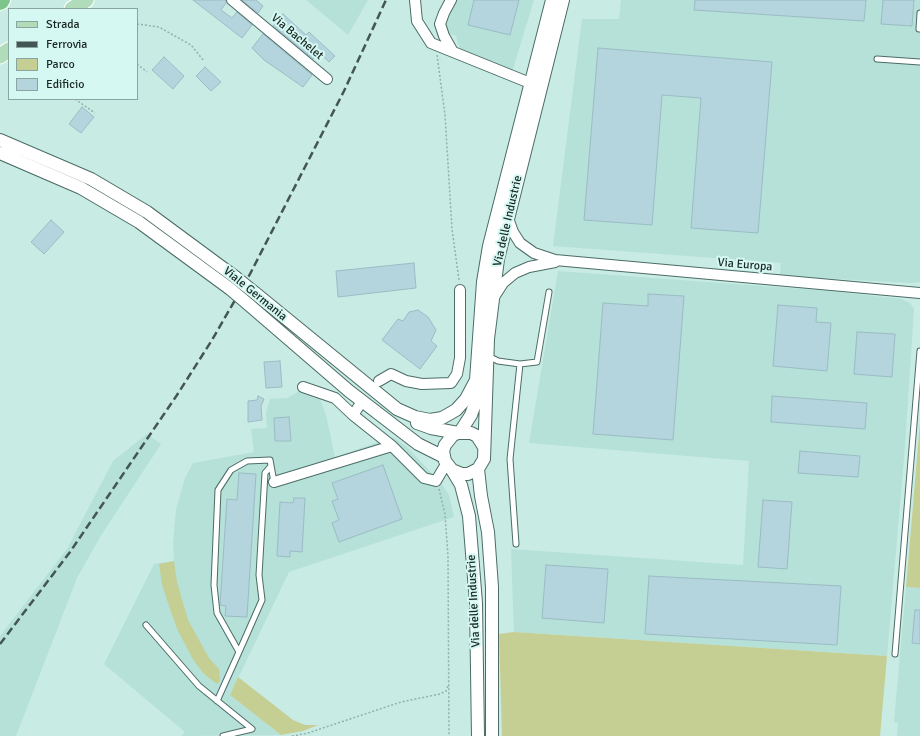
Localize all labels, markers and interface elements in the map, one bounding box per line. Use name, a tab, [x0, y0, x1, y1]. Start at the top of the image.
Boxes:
legend	[8, 8, 138, 100]
street label: Via Bachelet	[268, 11, 326, 63]
text: Strada	[46, 17, 80, 32]
text: Ferrovia	[46, 37, 87, 52]
text: Parco	[46, 57, 75, 72]
text: Edificio	[46, 77, 84, 92]
street label: Via delle Industrie	[491, 174, 525, 268]
street label: Via Europa	[717, 255, 773, 275]
street label: Viale Germania	[220, 264, 290, 324]
street label: Via delle Industrie	[464, 554, 484, 648]

